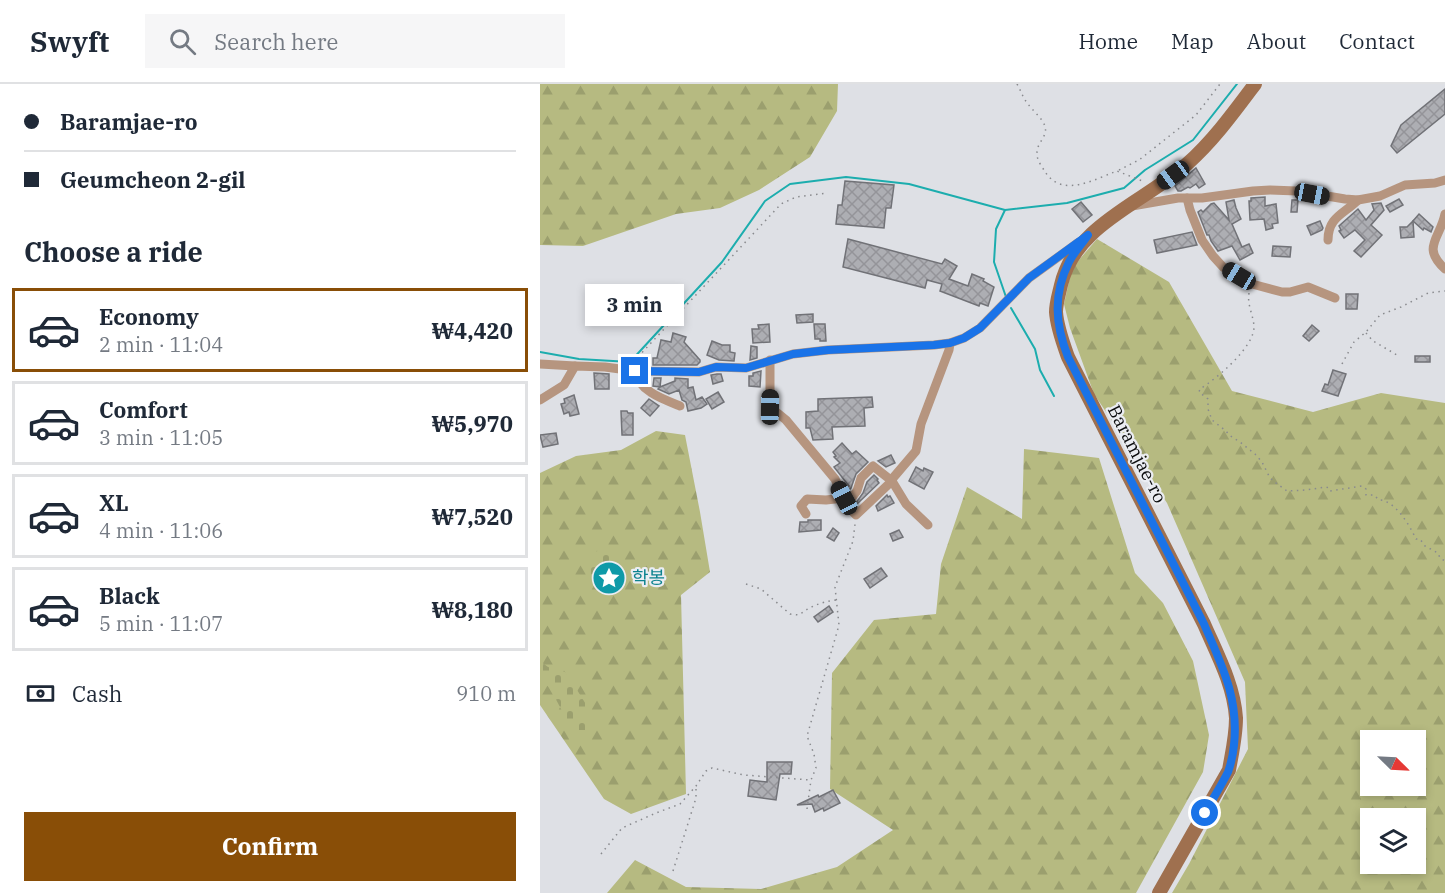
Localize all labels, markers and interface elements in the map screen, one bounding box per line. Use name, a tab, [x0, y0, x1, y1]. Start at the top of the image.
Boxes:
search box	[145, 14, 565, 68]
text: Swyft	[30, 23, 109, 60]
icon: search	[166, 25, 199, 58]
text: Search here	[214, 27, 338, 56]
text: Home	[1078, 27, 1138, 55]
text: Map	[1171, 27, 1214, 55]
text: About	[1247, 27, 1306, 55]
text: Contact	[1339, 27, 1415, 55]
text: Baramjae-ro	[60, 107, 198, 136]
car	[1153, 157, 1193, 193]
text: Geumcheon 2-gil	[60, 165, 245, 194]
car	[1293, 182, 1331, 206]
text: Choose a ride	[24, 234, 203, 269]
car	[1219, 259, 1259, 293]
callout: 3 min	[586, 284, 684, 326]
text: 3 min	[607, 291, 663, 318]
text: Economy	[99, 302, 199, 331]
icon: car	[27, 303, 81, 357]
text: ₩4,420	[431, 316, 513, 345]
text: 2 min · 11:04	[99, 331, 223, 358]
route end	[621, 357, 648, 384]
car	[761, 389, 779, 425]
text: Comfort	[99, 395, 188, 424]
icon: car	[27, 396, 81, 450]
street label: Baramjae-ro	[1103, 401, 1172, 507]
text: ₩5,970	[431, 409, 513, 438]
text: 3 min · 11:05	[99, 424, 223, 451]
car	[828, 478, 860, 518]
text: XL	[99, 488, 129, 517]
icon: car	[27, 489, 81, 543]
text: ₩7,520	[431, 502, 513, 531]
text: 4 min · 11:06	[99, 517, 223, 544]
place icon: 학봉	[591, 560, 627, 596]
place label: 학봉	[632, 566, 665, 589]
text: Black	[99, 581, 160, 610]
icon: car	[27, 582, 81, 636]
text: ₩8,180	[431, 595, 513, 624]
text: 5 min · 11:07	[99, 610, 223, 637]
icon: cash	[24, 677, 57, 710]
text: Cash	[72, 679, 123, 708]
text: 910 m	[456, 680, 516, 707]
north arrow	[1360, 730, 1426, 796]
map controls	[1360, 730, 1426, 874]
route start	[1191, 799, 1218, 826]
button: layers	[1360, 808, 1426, 874]
button: Confirm	[24, 812, 516, 881]

